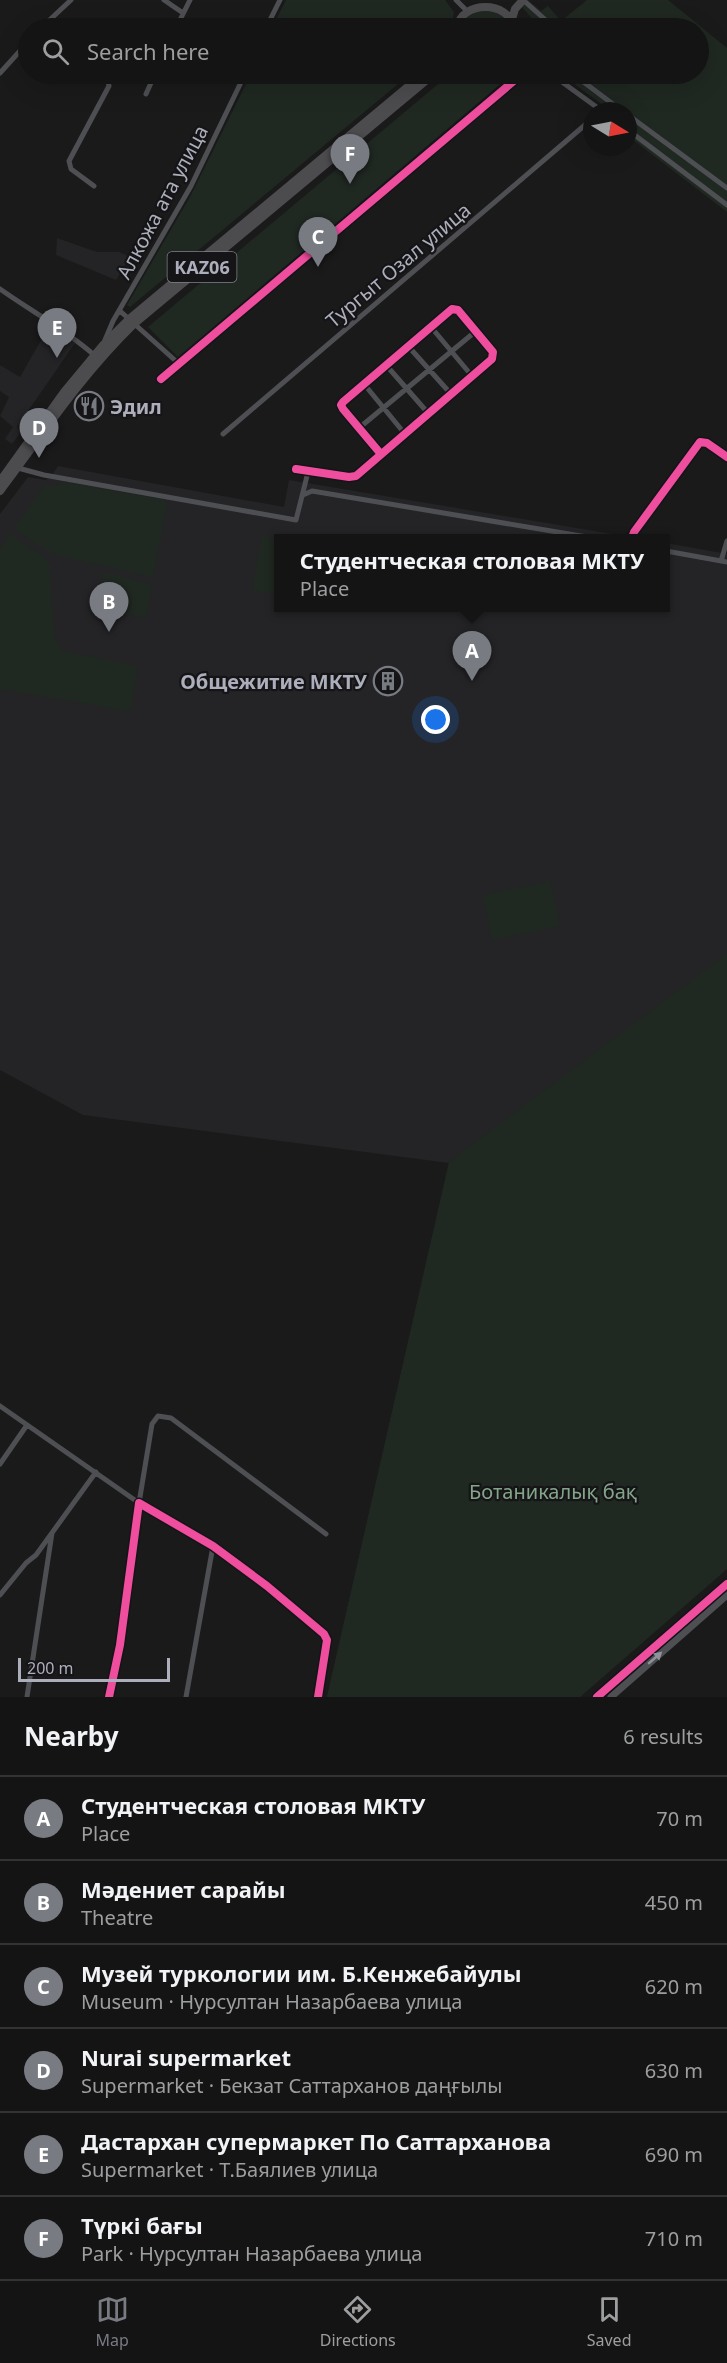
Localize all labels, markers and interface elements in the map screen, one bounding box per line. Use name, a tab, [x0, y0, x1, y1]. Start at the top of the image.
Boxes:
search box	[18, 18, 709, 84]
icon: search	[39, 35, 72, 68]
text: Search here	[87, 36, 209, 66]
north arrow	[583, 102, 637, 156]
street label: Алкожа ата улица	[110, 120, 214, 284]
pin: F	[330, 134, 370, 184]
street label: Тургыт Озал улица	[320, 196, 476, 334]
pin: C	[298, 218, 338, 267]
road number: KАZ06	[168, 252, 236, 282]
pin: E	[38, 308, 76, 358]
restaurant icon: Эдил	[73, 390, 105, 422]
place label: Эдил	[110, 393, 162, 420]
pin: D	[20, 408, 58, 458]
popup	[274, 534, 670, 612]
text: Студентческая столовая МКТУ	[300, 545, 644, 575]
text: Place	[300, 575, 349, 602]
pin: B	[90, 582, 128, 632]
pin: A	[452, 632, 492, 681]
building icon: Общежитие МКТУ	[372, 665, 404, 697]
place label: Общежитие МКТУ	[180, 668, 367, 695]
your location	[421, 705, 450, 734]
park label: Ботаникалық бақ	[469, 1478, 637, 1505]
one-way arrow	[647, 1652, 663, 1665]
scale bar	[18, 1655, 170, 1682]
text: 200 m	[27, 1657, 74, 1679]
text: Nearby	[24, 1718, 119, 1754]
text: 6 results	[623, 1723, 703, 1750]
text: Студентческая столовая МКТУ	[81, 1790, 425, 1820]
text: A	[37, 1805, 50, 1832]
text: 70 m	[656, 1805, 703, 1832]
text: Place	[81, 1820, 130, 1847]
text: Мәдениет сарайы	[81, 1874, 286, 1904]
text: B	[37, 1889, 50, 1916]
text: 450 m	[645, 1889, 703, 1916]
text: Theatre	[81, 1904, 153, 1931]
text: Музей туркологии им. Б.Кенжебайулы	[81, 1958, 521, 1988]
text: C	[37, 1973, 50, 2000]
text: 620 m	[645, 1973, 703, 2000]
text: Museum · Нурсултан Назарбаева улица	[81, 1988, 462, 2015]
text: Nurai supermarket	[81, 2042, 291, 2072]
text: D	[36, 2057, 51, 2084]
text: 630 m	[645, 2057, 703, 2084]
text: Supermarket · Бекзат Саттарханов даңғылы	[81, 2072, 502, 2099]
text: Дастархан супермаркет По Саттарханова	[81, 2126, 551, 2156]
text: E	[38, 2141, 49, 2168]
text: 690 m	[645, 2141, 703, 2168]
text: Supermarket · Т.Баялиев улица	[81, 2156, 378, 2183]
text: Түркі бағы	[81, 2210, 203, 2240]
text: F	[38, 2225, 49, 2252]
text: 710 m	[645, 2225, 703, 2252]
text: Park · Нурсултан Назарбаева улица	[81, 2240, 422, 2267]
tab: Map	[95, 2293, 129, 2351]
tab: Directions	[320, 2293, 396, 2351]
tab: Saved	[587, 2293, 631, 2351]

